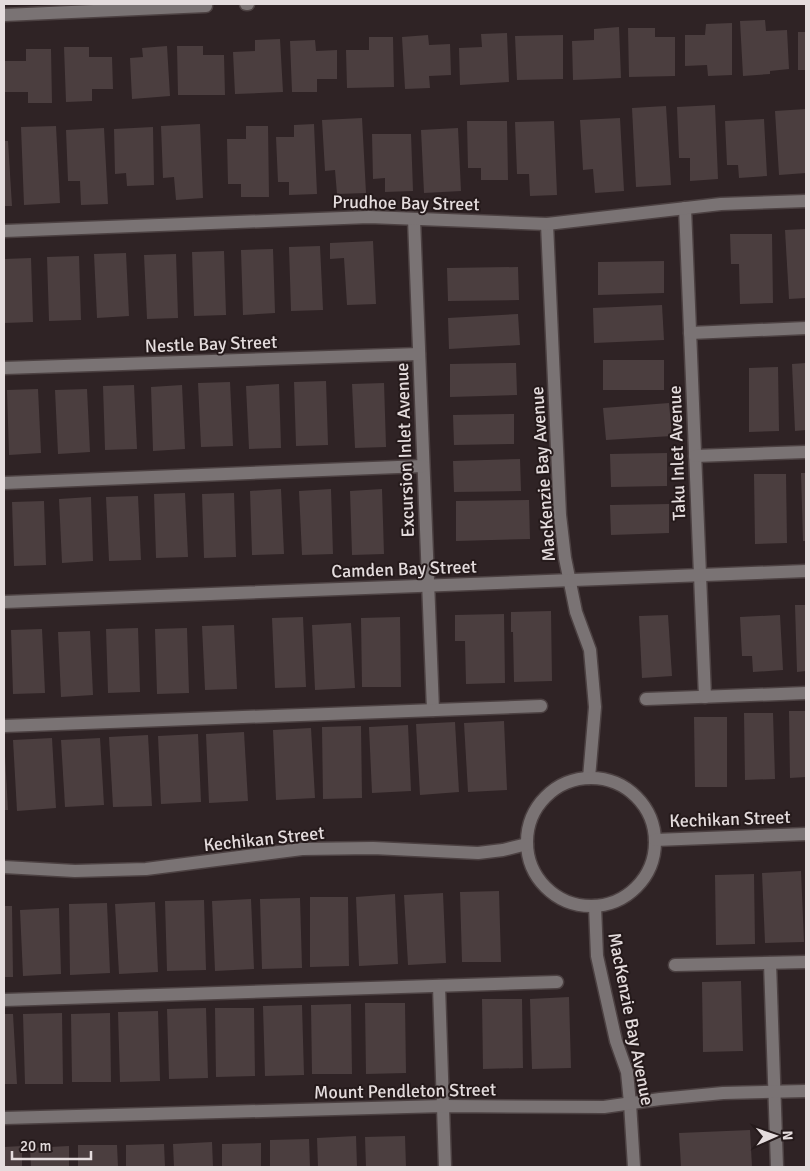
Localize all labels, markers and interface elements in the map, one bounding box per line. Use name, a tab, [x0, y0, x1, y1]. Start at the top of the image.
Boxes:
street label: Prudhoe Bay Street	[332, 191, 480, 215]
street label: Nestle Bay Street	[144, 331, 278, 357]
street label: Excursion Inlet Avenue	[391, 362, 419, 538]
street label: Taku Inlet Avenue	[664, 385, 690, 521]
street label: MacKenzie Bay Avenue	[526, 386, 560, 562]
street label: Camden Bay Street	[331, 555, 477, 583]
street label: Kechikan Street	[669, 806, 791, 832]
street label: Kechikan Street	[202, 822, 326, 856]
street label: MacKenzie Bay Avenue	[603, 931, 659, 1107]
street label: Mount Pendleton Street	[314, 1078, 496, 1104]
north arrow	[750, 1111, 800, 1161]
scale bar	[12, 1128, 91, 1160]
text: N	[779, 1130, 796, 1141]
text: 20 m	[20, 1137, 51, 1155]

